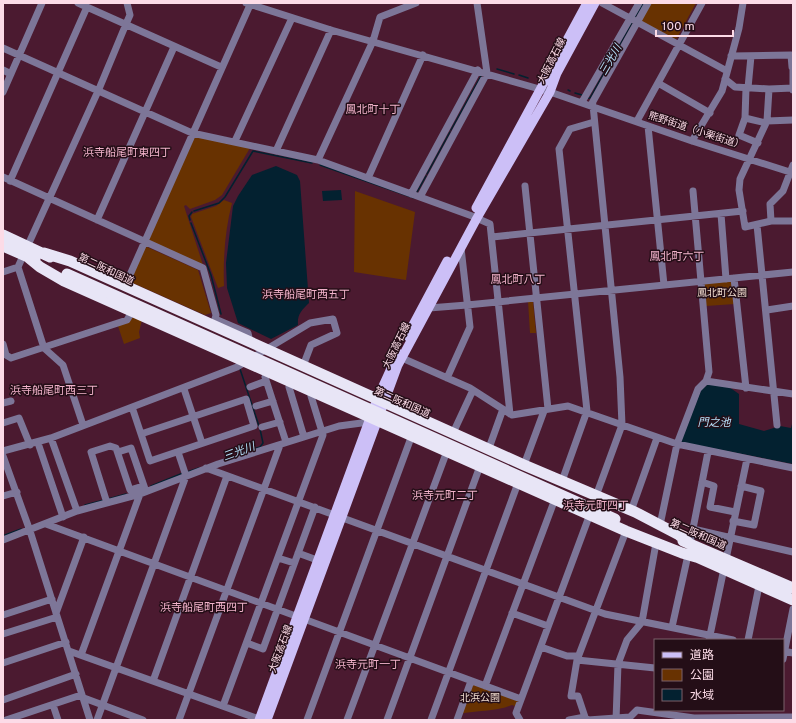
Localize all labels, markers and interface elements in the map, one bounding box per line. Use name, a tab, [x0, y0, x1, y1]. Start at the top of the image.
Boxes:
scale bar	[656, 12, 733, 38]
text: 100 m	[662, 19, 695, 35]
street label: 大阪高石線	[535, 36, 569, 86]
water label: 三光川	[597, 41, 626, 78]
district label: 鳳北町十丁	[346, 103, 401, 117]
street label: 熊野街道（小栗街道）	[646, 109, 746, 153]
district label: 浜寺船尾町東四丁	[83, 146, 171, 160]
district label: 鳳北町六丁	[650, 250, 705, 264]
street label: 第二阪和国道	[76, 251, 136, 289]
district label: 鳳北町八丁	[491, 273, 546, 287]
park label: 鳳北町公園	[697, 287, 747, 300]
district label: 浜寺船尾町西五丁	[262, 288, 350, 302]
street label: 大阪高石線	[380, 321, 414, 371]
district label: 浜寺船尾町西三丁	[10, 384, 98, 398]
street label: 第二阪和国道	[372, 385, 432, 421]
water label: 門之池	[698, 416, 731, 430]
water label: 三光川	[221, 439, 258, 464]
district label: 浜寺元町二丁	[412, 489, 478, 503]
district label: 浜寺元町四丁	[563, 499, 629, 513]
street label: 第二阪和国道	[668, 517, 728, 553]
district label: 浜寺船尾町西四丁	[160, 601, 248, 615]
street label: 大阪高石線	[266, 623, 296, 675]
legend	[654, 639, 784, 711]
text: 道路	[690, 648, 714, 664]
district label: 浜寺元町一丁	[335, 658, 401, 672]
text: 公園	[690, 668, 714, 684]
text: 水域	[690, 688, 714, 704]
park label: 北浜公園	[460, 692, 500, 705]

